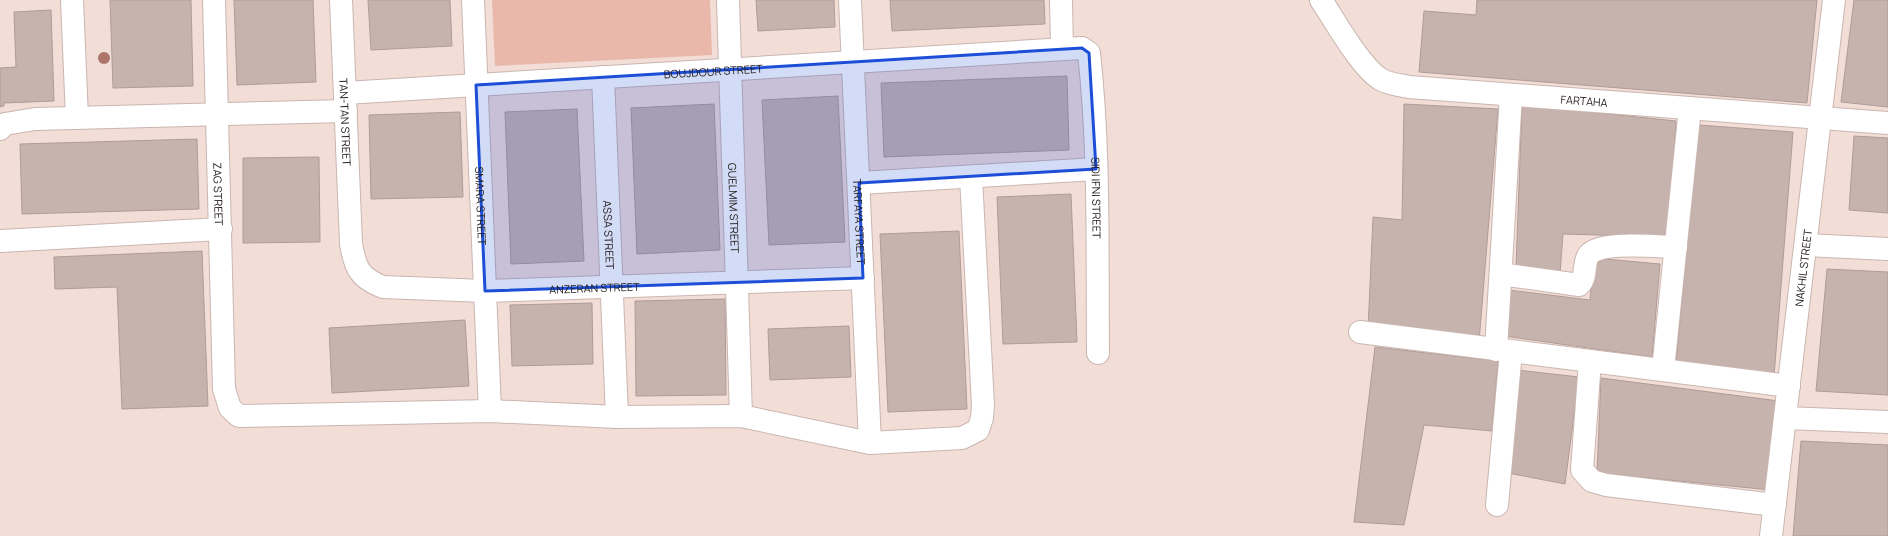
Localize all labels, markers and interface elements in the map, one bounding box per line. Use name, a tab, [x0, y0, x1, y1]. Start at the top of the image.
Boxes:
street label: BOUJDOUR STREET	[663, 60, 764, 81]
street label: TAN-TAN STREET	[337, 78, 355, 167]
street label: FARTAHA	[1560, 91, 1608, 109]
street label: SIDI IFNI STREET	[1089, 157, 1105, 239]
street label: ZAG STREET	[211, 162, 227, 226]
street label: GUELMIM STREET	[726, 163, 743, 254]
street label: SMARA STREET	[472, 166, 491, 246]
street label: TARFAYA STREET	[851, 179, 869, 265]
street label: ASSA STREET	[601, 200, 618, 270]
street label: NAKHIL STREET	[1791, 228, 1815, 307]
street label: ANZERAN STREET	[549, 278, 640, 296]

